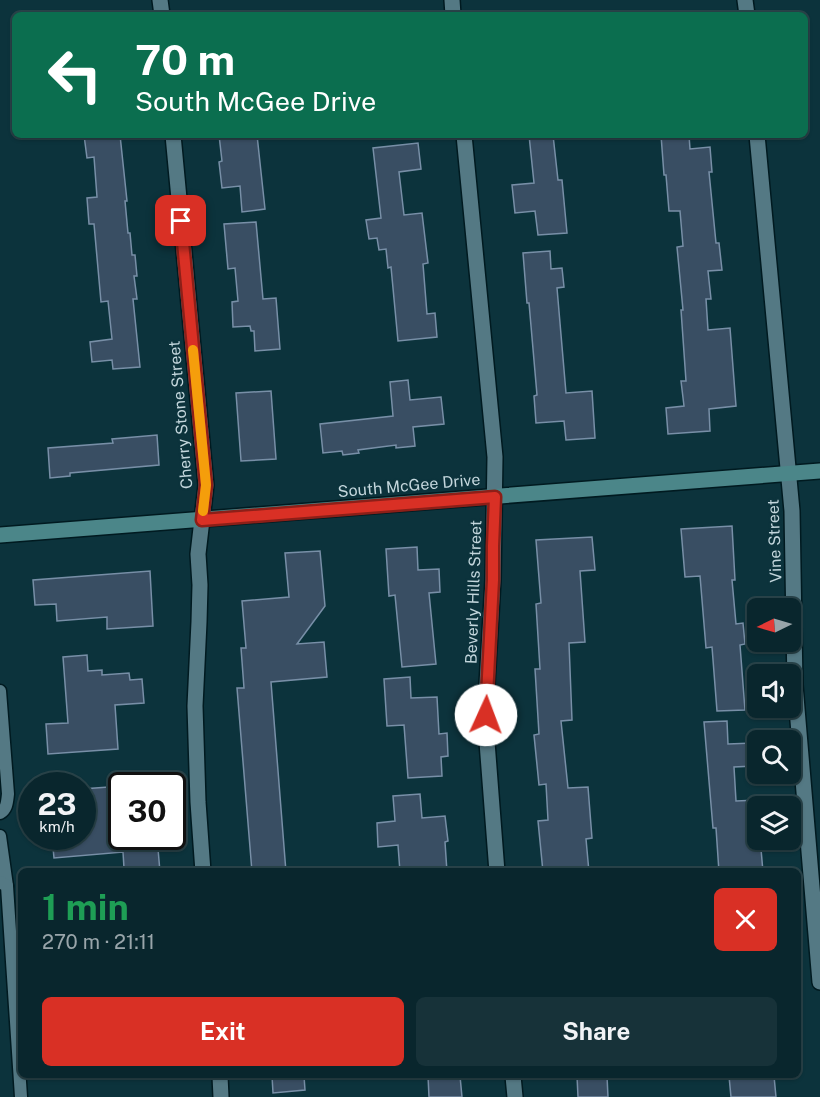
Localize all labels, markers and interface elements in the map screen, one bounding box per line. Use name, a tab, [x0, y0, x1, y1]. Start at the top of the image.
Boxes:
text: 70 m	[135, 35, 235, 84]
icon: left	[36, 36, 114, 114]
text: South McGee Drive	[135, 85, 376, 117]
pin	[155, 195, 206, 246]
icon: arrive	[164, 204, 197, 237]
street label: Cherry Stone Street	[165, 340, 196, 490]
street label: South McGee Drive	[337, 470, 481, 501]
street label: Vine Street	[764, 499, 785, 583]
street label: Beverly Hills Street	[461, 520, 486, 664]
north arrow	[747, 598, 801, 652]
map controls	[747, 598, 801, 850]
button: sound	[747, 664, 801, 718]
position arrow	[454, 683, 518, 747]
button: search	[747, 730, 801, 784]
speed limit sign: 30	[108, 772, 186, 850]
text: 23	[37, 786, 77, 822]
button: layers	[747, 796, 801, 850]
text: km/h	[39, 818, 75, 835]
text: 1 min	[42, 886, 129, 928]
button: close	[714, 888, 777, 951]
text: 270 m · 21:11	[42, 930, 155, 954]
button: Exit	[42, 997, 404, 1066]
button: Share	[416, 997, 777, 1066]

